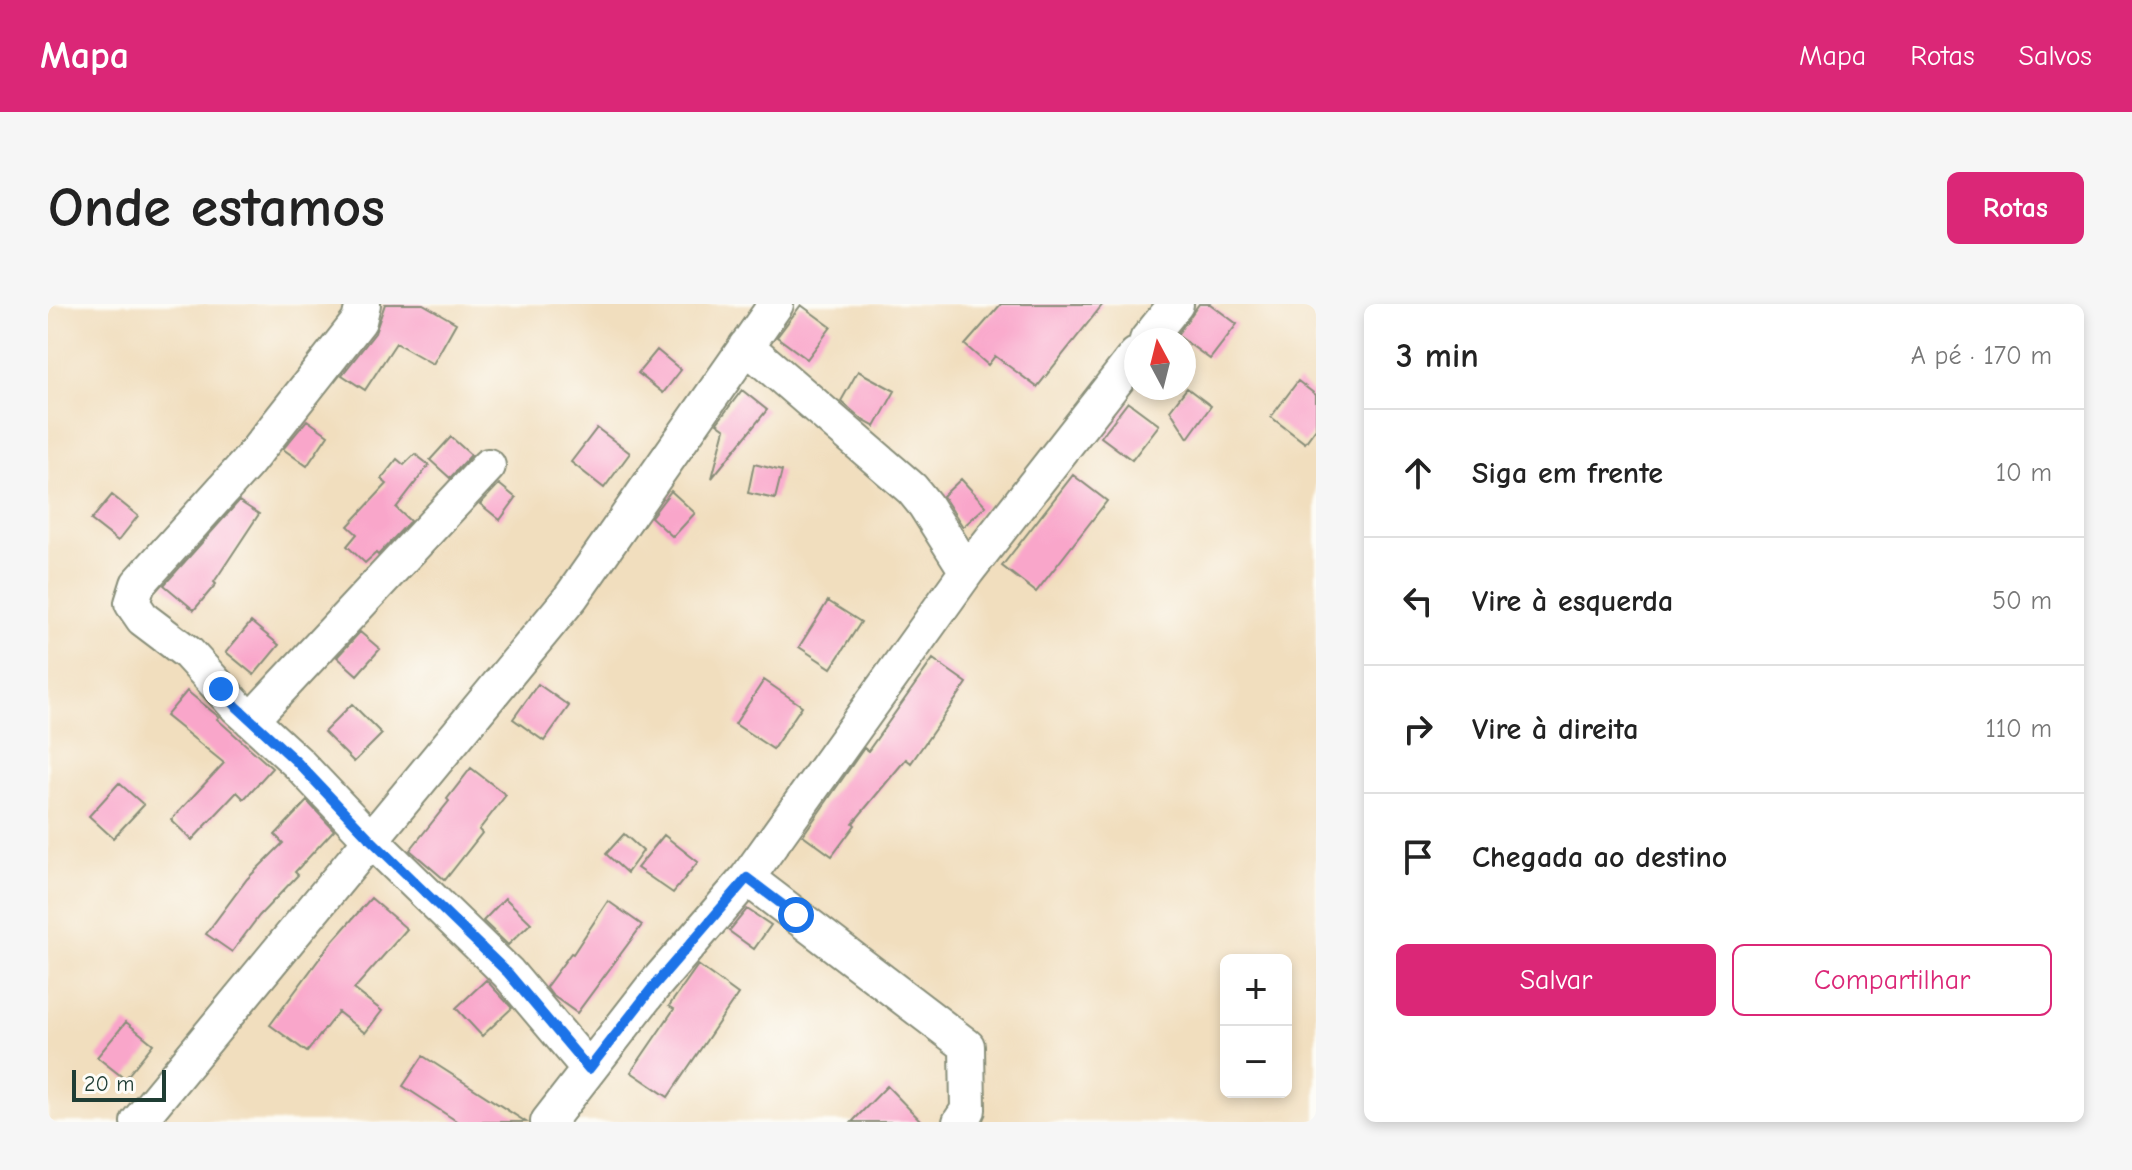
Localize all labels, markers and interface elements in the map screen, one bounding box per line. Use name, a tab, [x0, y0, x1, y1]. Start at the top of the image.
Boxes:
text: Mapa	[40, 34, 129, 78]
text: Mapa	[1799, 40, 1866, 72]
text: Rotas	[1910, 40, 1975, 72]
text: Salvos	[2019, 40, 2092, 72]
button: Rotas	[1947, 172, 2084, 244]
text: Onde estamos	[48, 176, 385, 240]
north arrow	[1124, 328, 1196, 400]
text: 3 min	[1396, 336, 1479, 376]
text: A pé · 170 m	[1911, 341, 2052, 371]
icon: ahead	[1396, 451, 1440, 495]
text: Siga em frente	[1472, 456, 1663, 491]
text: 10 m	[1996, 458, 2052, 488]
icon: left	[1396, 579, 1440, 623]
text: Vire à esquerda	[1472, 584, 1673, 619]
text: 50 m	[1992, 586, 2052, 616]
route end	[203, 671, 239, 707]
icon: right	[1396, 707, 1440, 751]
text: Vire à direita	[1472, 712, 1638, 747]
text: 110 m	[1985, 714, 2052, 744]
icon: arrive	[1396, 835, 1440, 879]
text: Chegada ao destino	[1472, 840, 1727, 875]
route start	[778, 897, 814, 933]
button: Salvar	[1396, 944, 1716, 1016]
button: Compartilhar	[1732, 944, 2052, 1016]
map controls	[1220, 954, 1292, 1098]
button: +	[1220, 954, 1292, 1026]
button: −	[1220, 1026, 1292, 1098]
scale bar	[72, 1066, 166, 1102]
text: 20 m	[84, 1071, 134, 1097]

